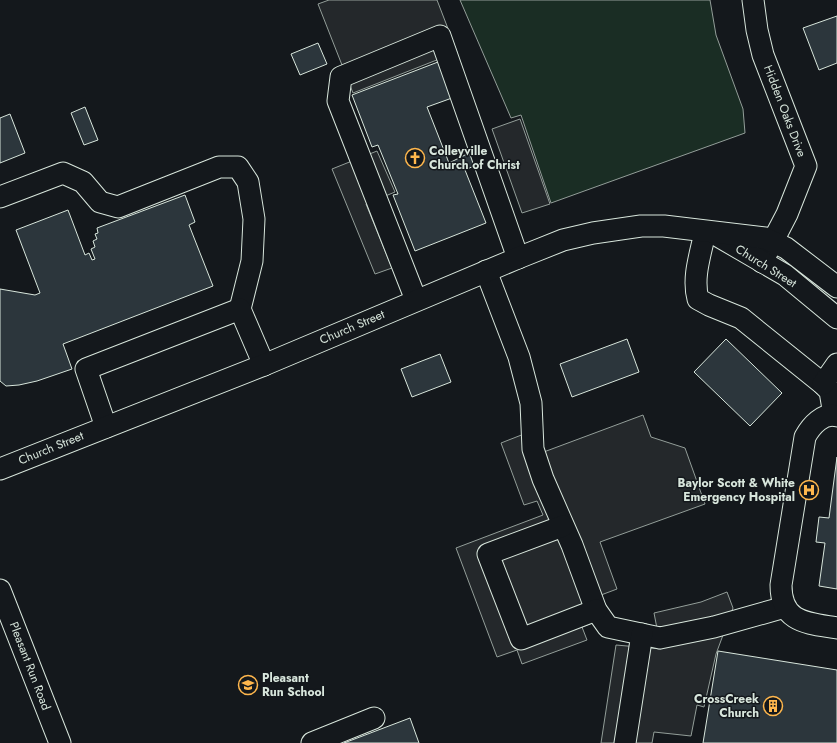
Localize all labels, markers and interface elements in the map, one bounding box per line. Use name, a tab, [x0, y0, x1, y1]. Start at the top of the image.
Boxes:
street label: Hidden Oaks Drive	[759, 62, 811, 160]
place label: Colleyville Church of Christ	[429, 142, 520, 174]
church icon: Colleyville Church of Christ	[404, 147, 426, 169]
street label: Church Street	[732, 240, 800, 292]
street label: Church Street	[317, 305, 387, 349]
street label: Church Street	[16, 427, 86, 469]
place label: Baylor Scott & White Emergency Hospital	[678, 474, 795, 506]
hospital icon: Baylor Scott & White Emergency Hospital	[798, 479, 820, 501]
street label: Pleasant Run Road	[5, 619, 55, 713]
place label: Pleasant Run School	[262, 669, 325, 701]
school or university icon: Pleasant Run School	[237, 674, 259, 696]
place label: CrossCreek Church	[694, 690, 759, 722]
building icon: CrossCreek Church	[762, 695, 784, 717]

